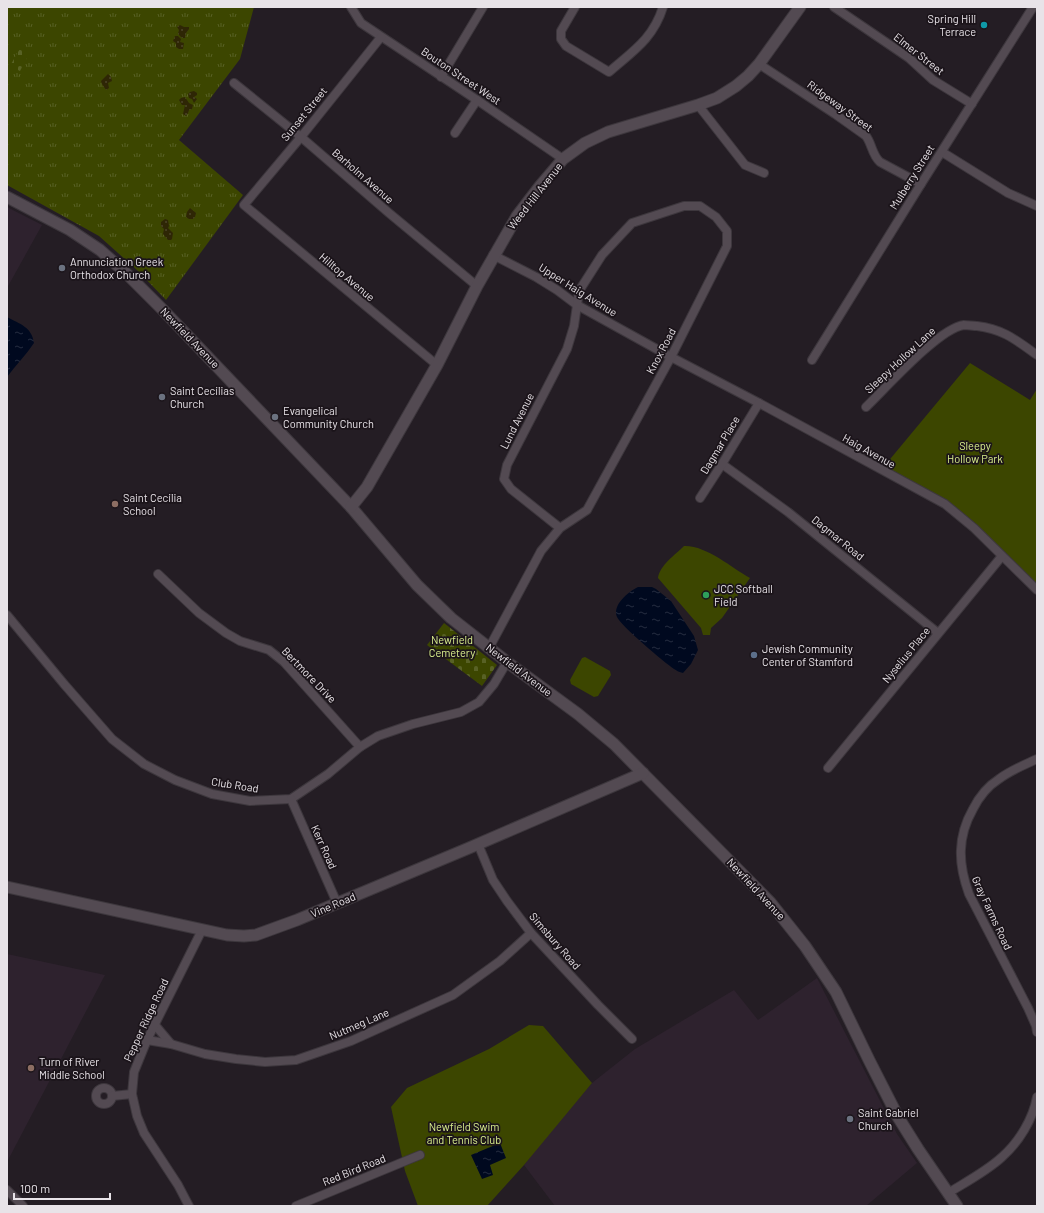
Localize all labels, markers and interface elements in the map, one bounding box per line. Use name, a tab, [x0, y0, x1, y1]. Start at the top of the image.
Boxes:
place label: Spring Hill Terrace	[928, 12, 976, 38]
marker: Spring Hill Terrace	[979, 20, 989, 30]
street label: Elmer Street	[892, 30, 947, 77]
street label: Bouton Street West	[419, 44, 504, 107]
street label: Ridgeway Street	[805, 77, 876, 134]
street label: Sunset Street	[278, 84, 329, 143]
street label: Mulberry Street	[887, 142, 937, 211]
street label: Barholm Avenue	[330, 145, 397, 206]
street label: Weed Hill Avenue	[504, 160, 565, 232]
street label: Hilltop Avenue	[317, 250, 378, 304]
place label: Annunciation Greek Orthodox Church	[70, 255, 164, 281]
street label: Upper Haig Avenue	[537, 260, 620, 319]
marker: Annunciation Greek Orthodox Church	[57, 263, 67, 273]
street label: Newfield Avenue	[158, 305, 223, 371]
street label: Sleepy Hollow Lane	[862, 324, 938, 396]
street label: Knox Road	[643, 326, 678, 376]
place label: Saint Cecilias Church	[170, 384, 234, 410]
street label: Lund Avenue	[497, 390, 536, 451]
marker: Saint Cecilias Church	[157, 392, 167, 402]
place label: Evangelical Community Church	[283, 404, 374, 430]
marker: Evangelical Community Church	[270, 412, 280, 422]
street label: Dagmar Place	[697, 413, 742, 476]
street label: Haig Avenue	[840, 431, 898, 471]
park label: Sleepy Hollow Park	[947, 439, 1003, 465]
place label: Saint Cecilia School	[123, 491, 182, 517]
marker: Saint Cecilia School	[110, 499, 120, 509]
street label: Dagmar Road	[810, 513, 867, 563]
place label: JCC Softball Field	[714, 582, 773, 608]
marker: JCC Softball Field	[701, 590, 711, 600]
street label: Nyselius Place	[879, 624, 932, 685]
park label: Newfield Cemetery	[429, 633, 475, 659]
street label: Newfield Avenue	[484, 641, 555, 699]
place label: Jewish Community Center of Stamford	[762, 642, 853, 668]
street label: Bertmore Drive	[280, 644, 339, 705]
marker: Jewish Community Center of Stamford	[749, 650, 759, 660]
street label: Club Road	[211, 774, 260, 795]
street label: Kerr Road	[309, 823, 340, 871]
street label: Newfield Avenue	[725, 855, 788, 922]
street label: Gray Farms Road	[970, 874, 1015, 952]
street label: Vine Road	[308, 889, 357, 920]
street label: Simsbury Road	[527, 909, 584, 972]
street label: Pepper Ridge Road	[121, 976, 170, 1063]
street label: Nutmeg Lane	[327, 1005, 391, 1042]
place label: Turn of River Middle School	[39, 1055, 105, 1081]
marker: Turn of River Middle School	[26, 1063, 36, 1073]
place label: Saint Gabriel Church	[858, 1106, 918, 1132]
marker: Saint Gabriel Church	[845, 1114, 855, 1124]
park label: Newfield Swim and Tennis Club	[427, 1120, 501, 1146]
street label: Red Bird Road	[320, 1151, 387, 1188]
scale bar	[14, 1175, 110, 1201]
text: 100 m	[20, 1181, 50, 1195]

